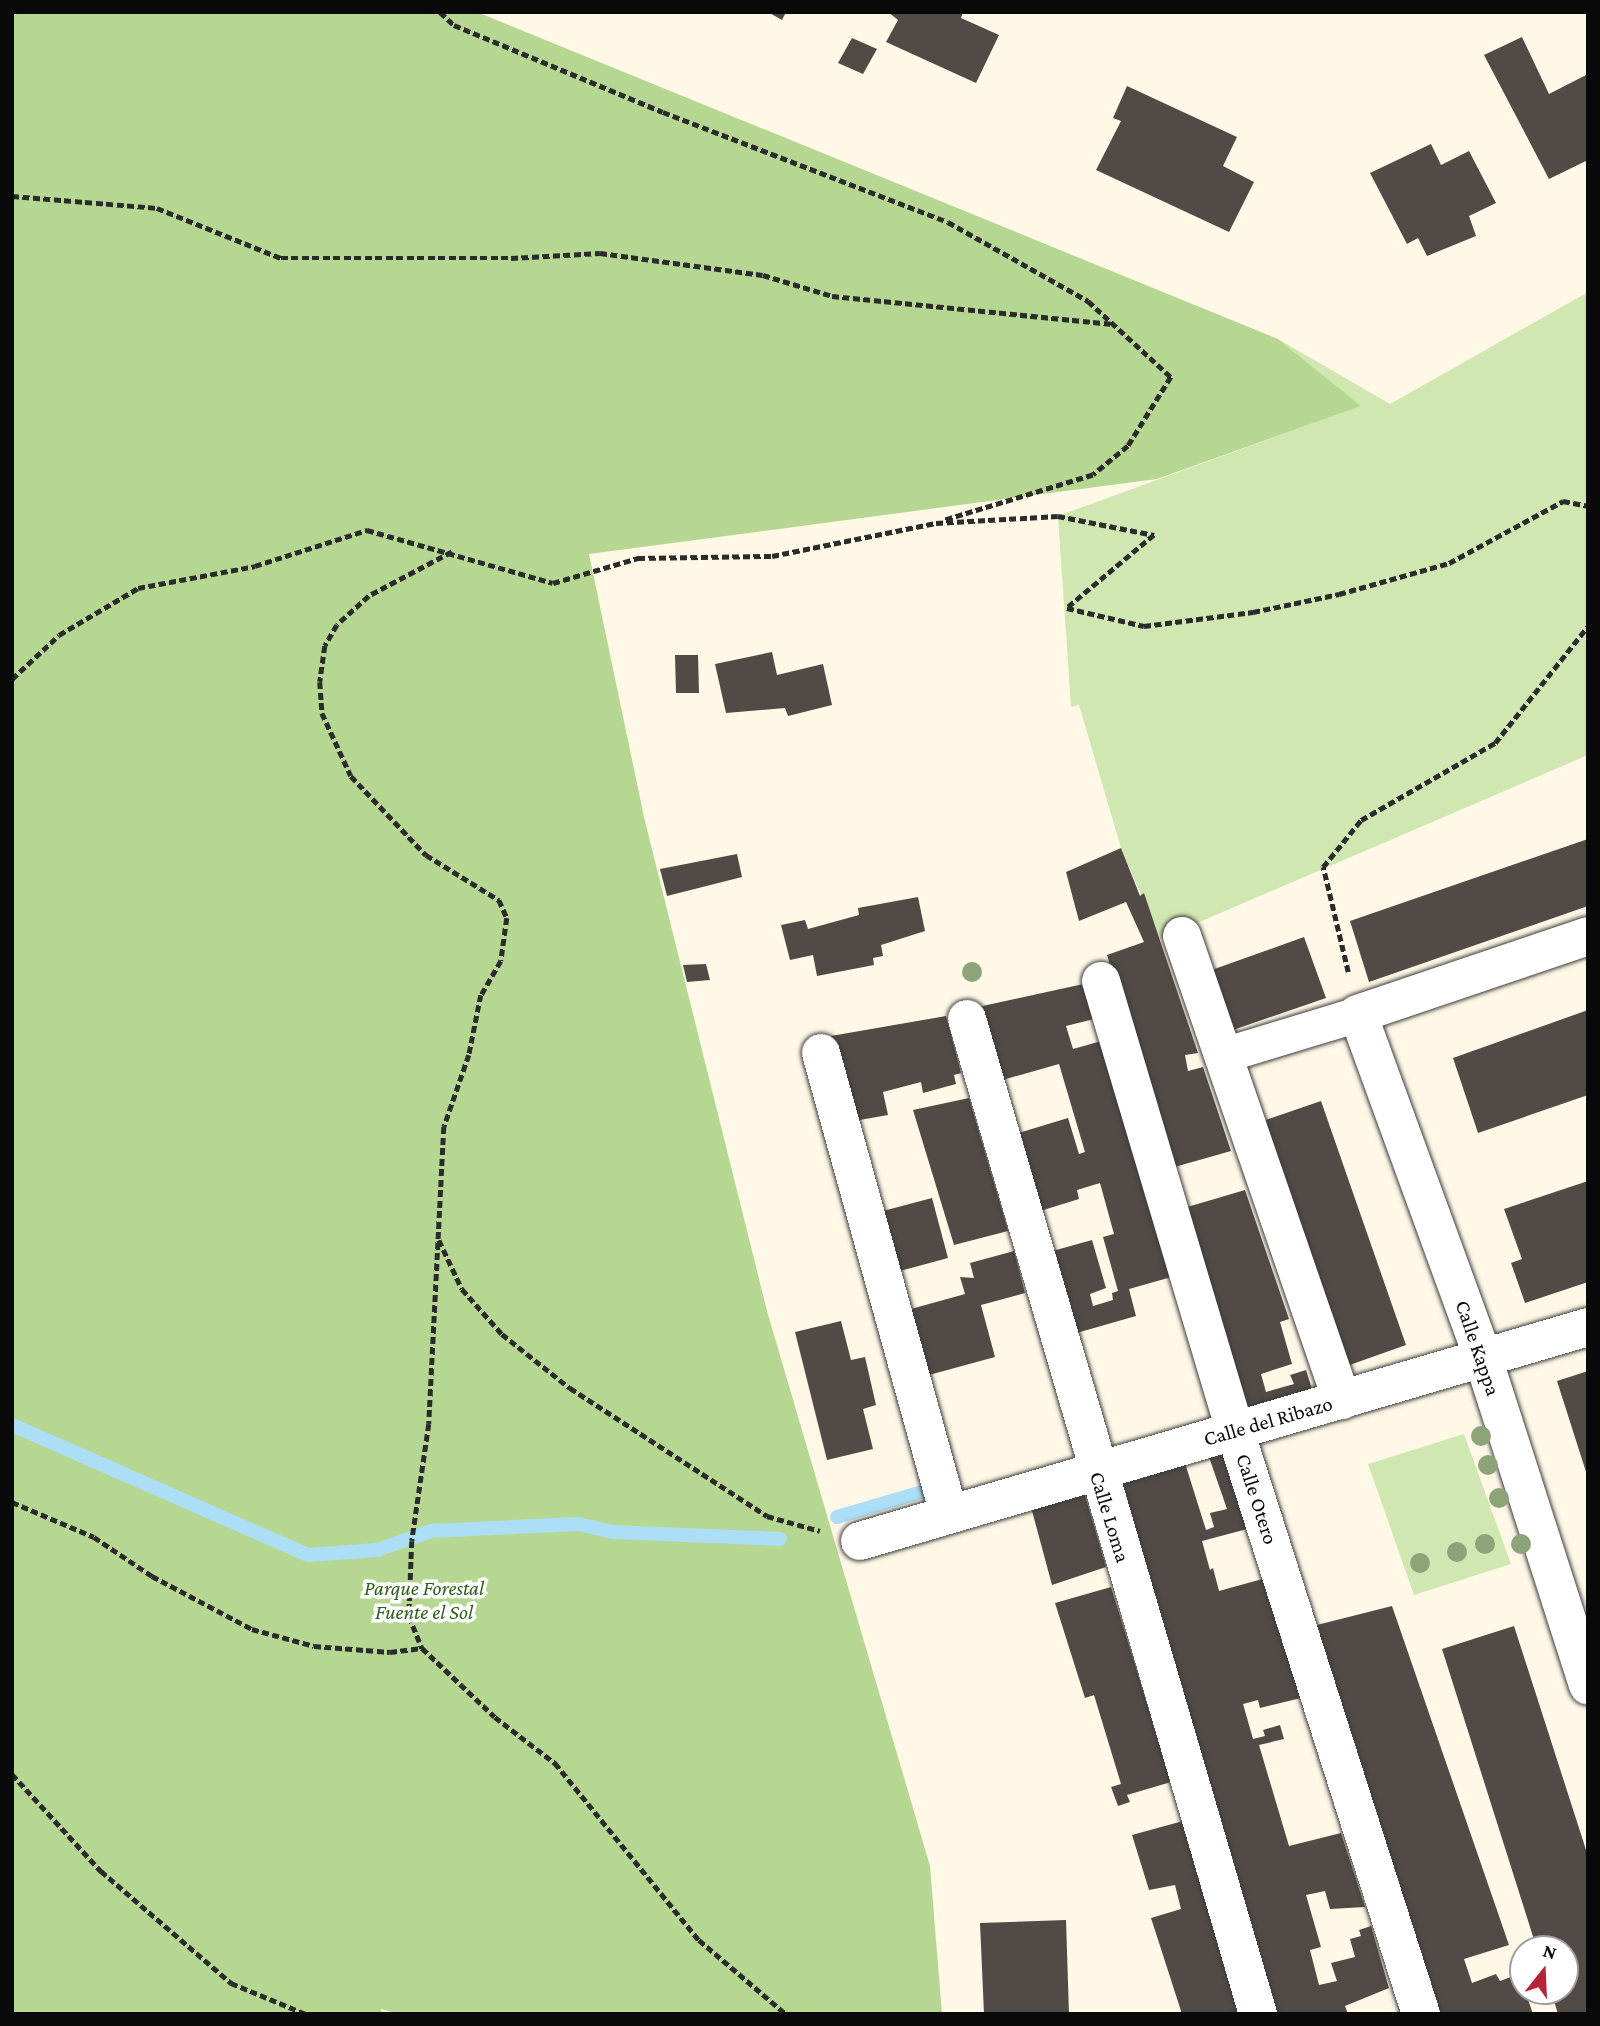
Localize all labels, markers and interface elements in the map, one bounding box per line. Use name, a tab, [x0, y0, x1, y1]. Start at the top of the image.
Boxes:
street label: Calle Kappa	[1450, 1297, 1506, 1399]
street label: Calle del Ribazo	[1201, 1391, 1335, 1451]
street label: Calle Otero	[1231, 1451, 1283, 1547]
street label: Calle Loma	[1084, 1469, 1136, 1565]
park label: Parque Forestal Fuente el Sol	[364, 1575, 484, 1625]
north arrow	[1509, 1935, 1579, 2005]
text: N	[1541, 1939, 1559, 1963]

